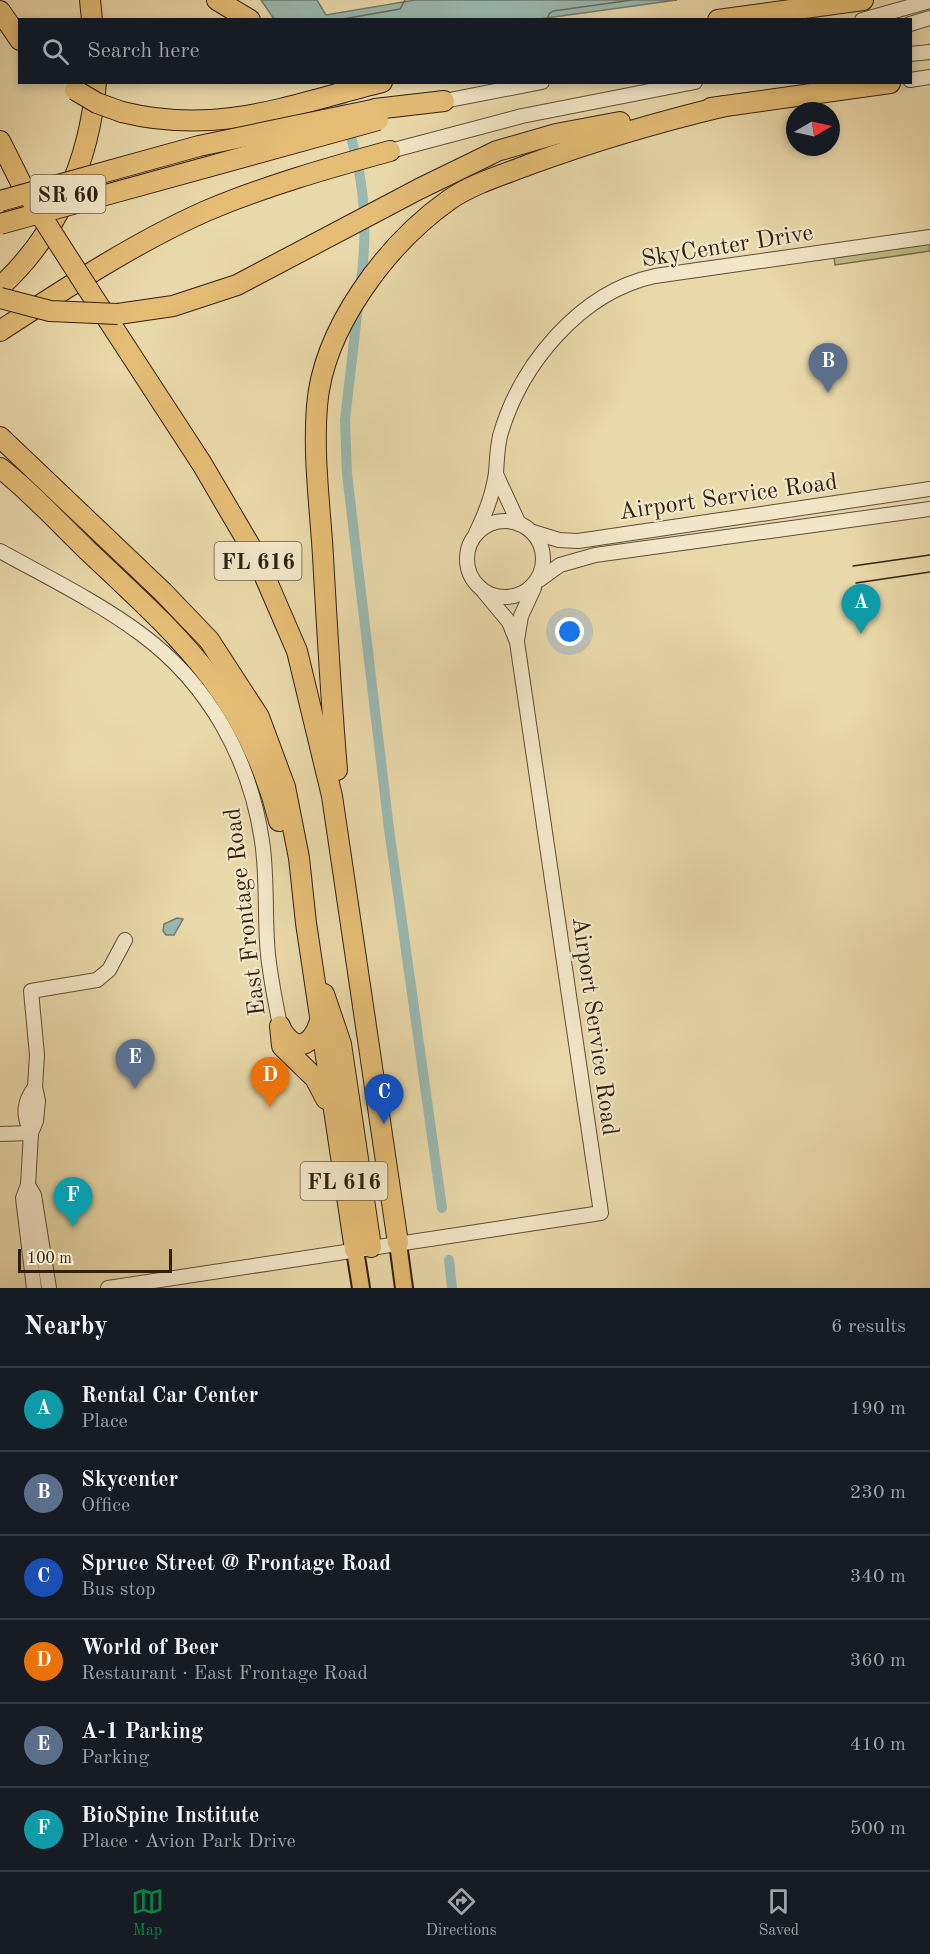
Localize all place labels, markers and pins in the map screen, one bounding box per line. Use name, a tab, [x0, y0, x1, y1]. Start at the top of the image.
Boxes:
pin: B	[808, 344, 848, 393]
pin: A	[842, 584, 880, 634]
pin: E	[116, 1040, 154, 1089]
pin: D	[250, 1058, 290, 1107]
pin: C	[364, 1074, 404, 1124]
pin: F	[54, 1178, 92, 1227]

